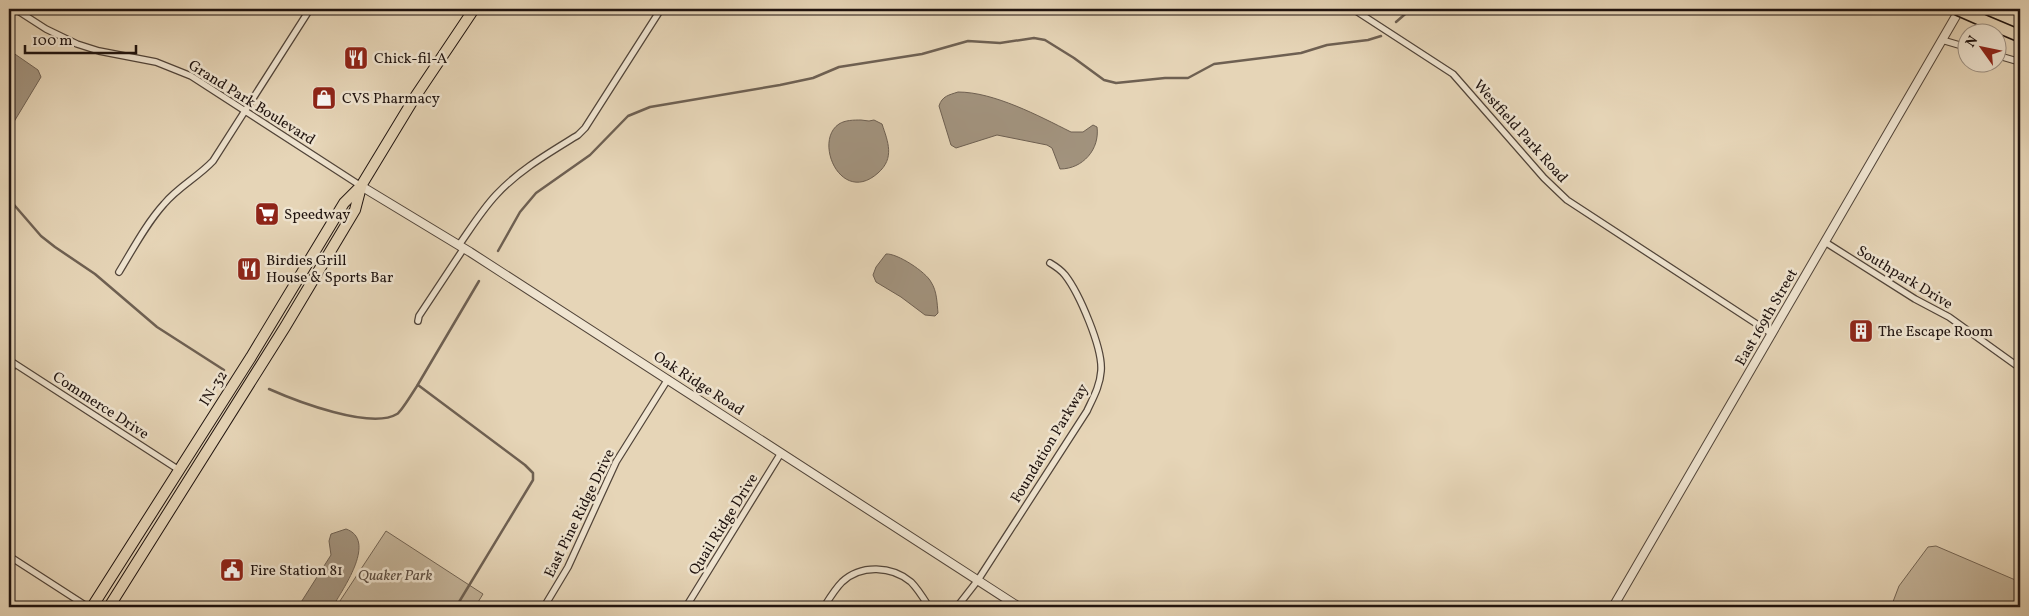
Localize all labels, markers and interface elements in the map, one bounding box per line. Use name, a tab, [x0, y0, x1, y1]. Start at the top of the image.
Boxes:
scale bar	[25, 22, 136, 54]
north arrow	[1956, 22, 2006, 72]
text: 100 m	[32, 31, 72, 52]
text: N	[1962, 32, 1983, 51]
restaurant icon: Chick-fil-A	[343, 45, 369, 71]
place label: Chick-fil-A	[374, 49, 448, 70]
street label: Grand Park Boulevard	[184, 56, 319, 151]
street label: Westfield Park Road	[1468, 76, 1572, 188]
shop icon: CVS Pharmacy	[311, 85, 337, 111]
place label: CVS Pharmacy	[342, 89, 440, 110]
supermarket icon: Speedway	[254, 201, 280, 227]
place label: Speedway	[284, 205, 350, 226]
street label: Southpark Drive	[1852, 241, 1956, 315]
place label: Birdies Grill House & Sports Bar	[266, 251, 393, 289]
restaurant icon: Birdies Grill House & Sports Bar	[236, 256, 262, 282]
street label: East 169th Street	[1731, 265, 1804, 370]
building icon: The Escape Room	[1848, 318, 1874, 344]
place label: The Escape Room	[1878, 322, 1993, 343]
street label: Oak Ridge Road	[649, 347, 748, 422]
street label: Commerce Drive	[48, 367, 153, 445]
street label: IN-32	[195, 367, 233, 411]
street label: Foundation Parkway	[1006, 380, 1094, 507]
street label: East Pine Ridge Drive	[540, 446, 621, 582]
street label: Quail Ridge Drive	[684, 470, 764, 580]
public building icon: Fire Station 81	[219, 557, 245, 583]
place label: Fire Station 81	[250, 561, 343, 582]
park label: Quaker Park	[358, 566, 432, 587]

